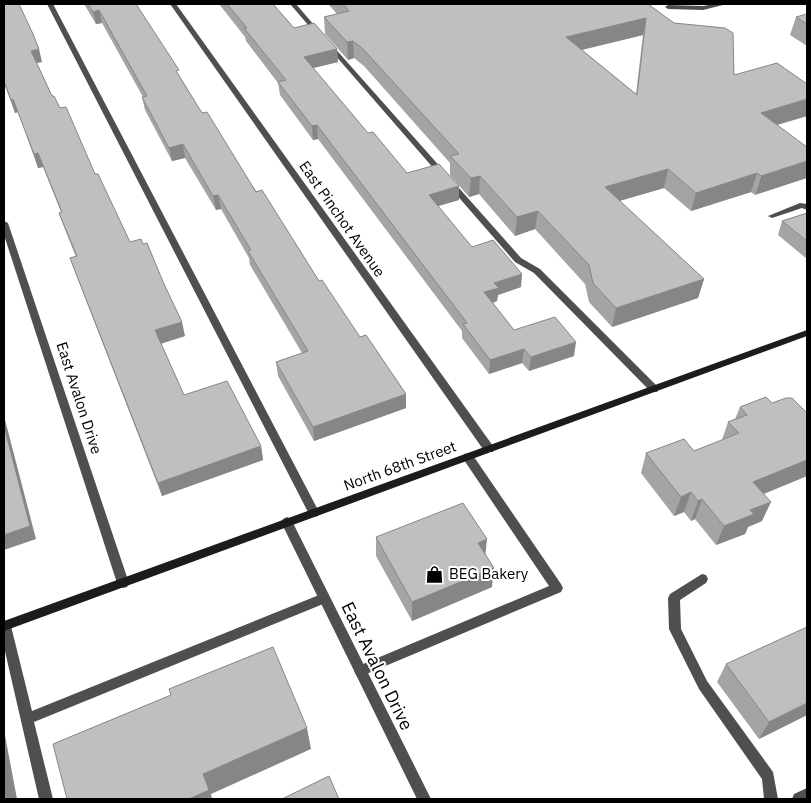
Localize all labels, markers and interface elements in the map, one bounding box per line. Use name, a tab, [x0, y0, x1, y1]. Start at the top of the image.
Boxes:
street label: East Pinchot Avenue	[295, 157, 390, 280]
street label: East Avalon Drive	[52, 339, 107, 456]
street label: North 68th Street	[341, 436, 459, 495]
shop icon: BEG Bakery	[425, 564, 445, 584]
place label: BEG Bakery	[449, 564, 529, 583]
street label: East Avalon Drive	[336, 598, 419, 734]

